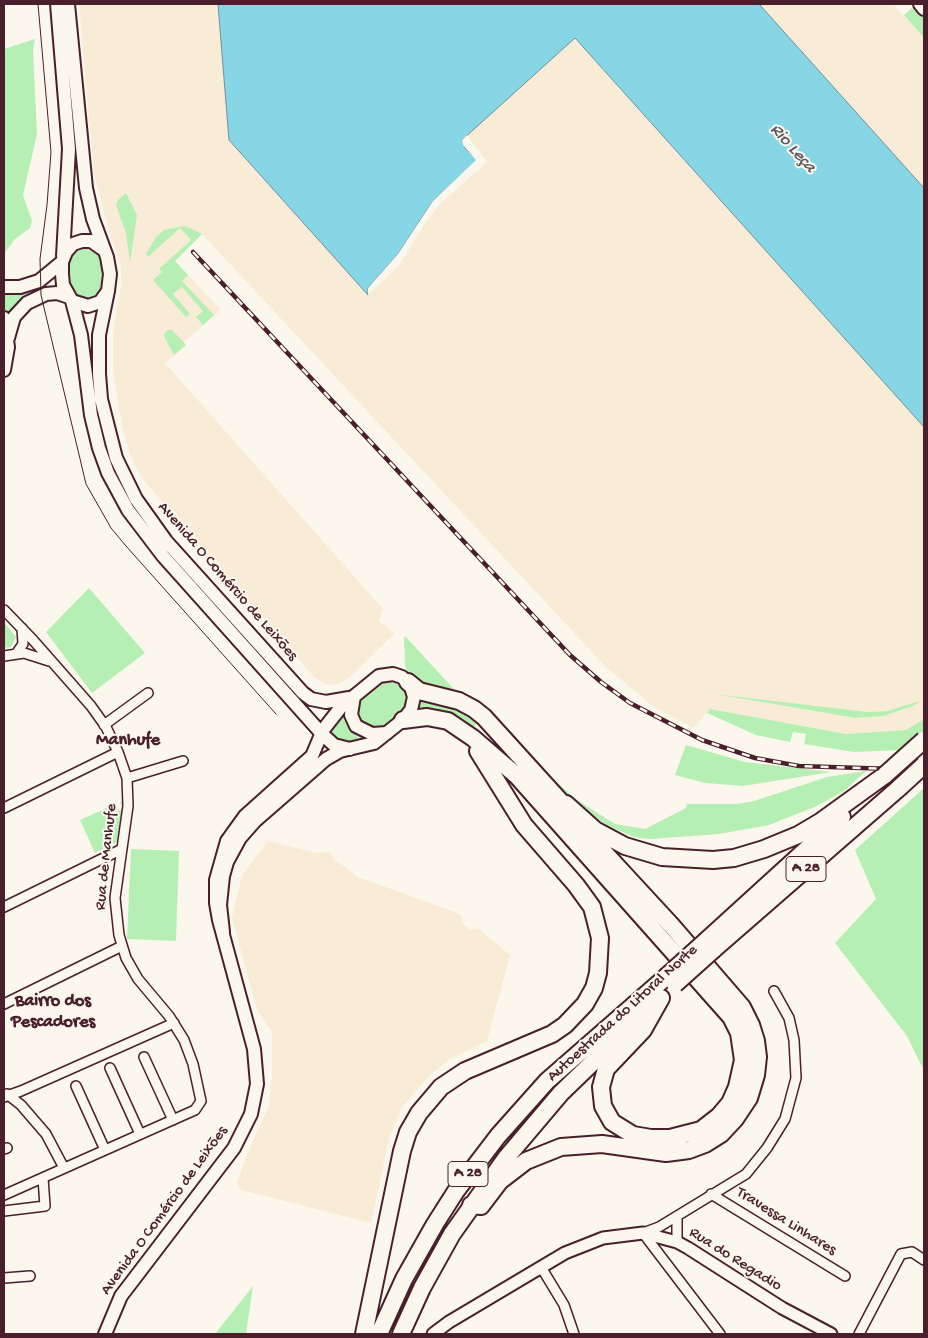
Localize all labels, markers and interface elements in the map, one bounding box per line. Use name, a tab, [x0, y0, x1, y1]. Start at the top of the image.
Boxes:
water label: Rio Leça	[764, 120, 820, 178]
street label: Avenida O Comércio de Leixões	[153, 499, 301, 665]
district label: Manhufe	[96, 730, 160, 752]
street label: Rua de Manhufe	[92, 803, 122, 911]
road number: A 28	[786, 856, 826, 882]
street label: Autoestrada do Litoral Norte	[544, 941, 702, 1087]
district label: Bairro dos Pescadores	[11, 991, 95, 1034]
street label: Avenida O Comércio de Leixões	[97, 1123, 233, 1299]
road number: A 28	[448, 1162, 488, 1186]
street label: Travessa Linhares	[732, 1183, 840, 1261]
street label: Rua do Regadio	[685, 1224, 785, 1296]

